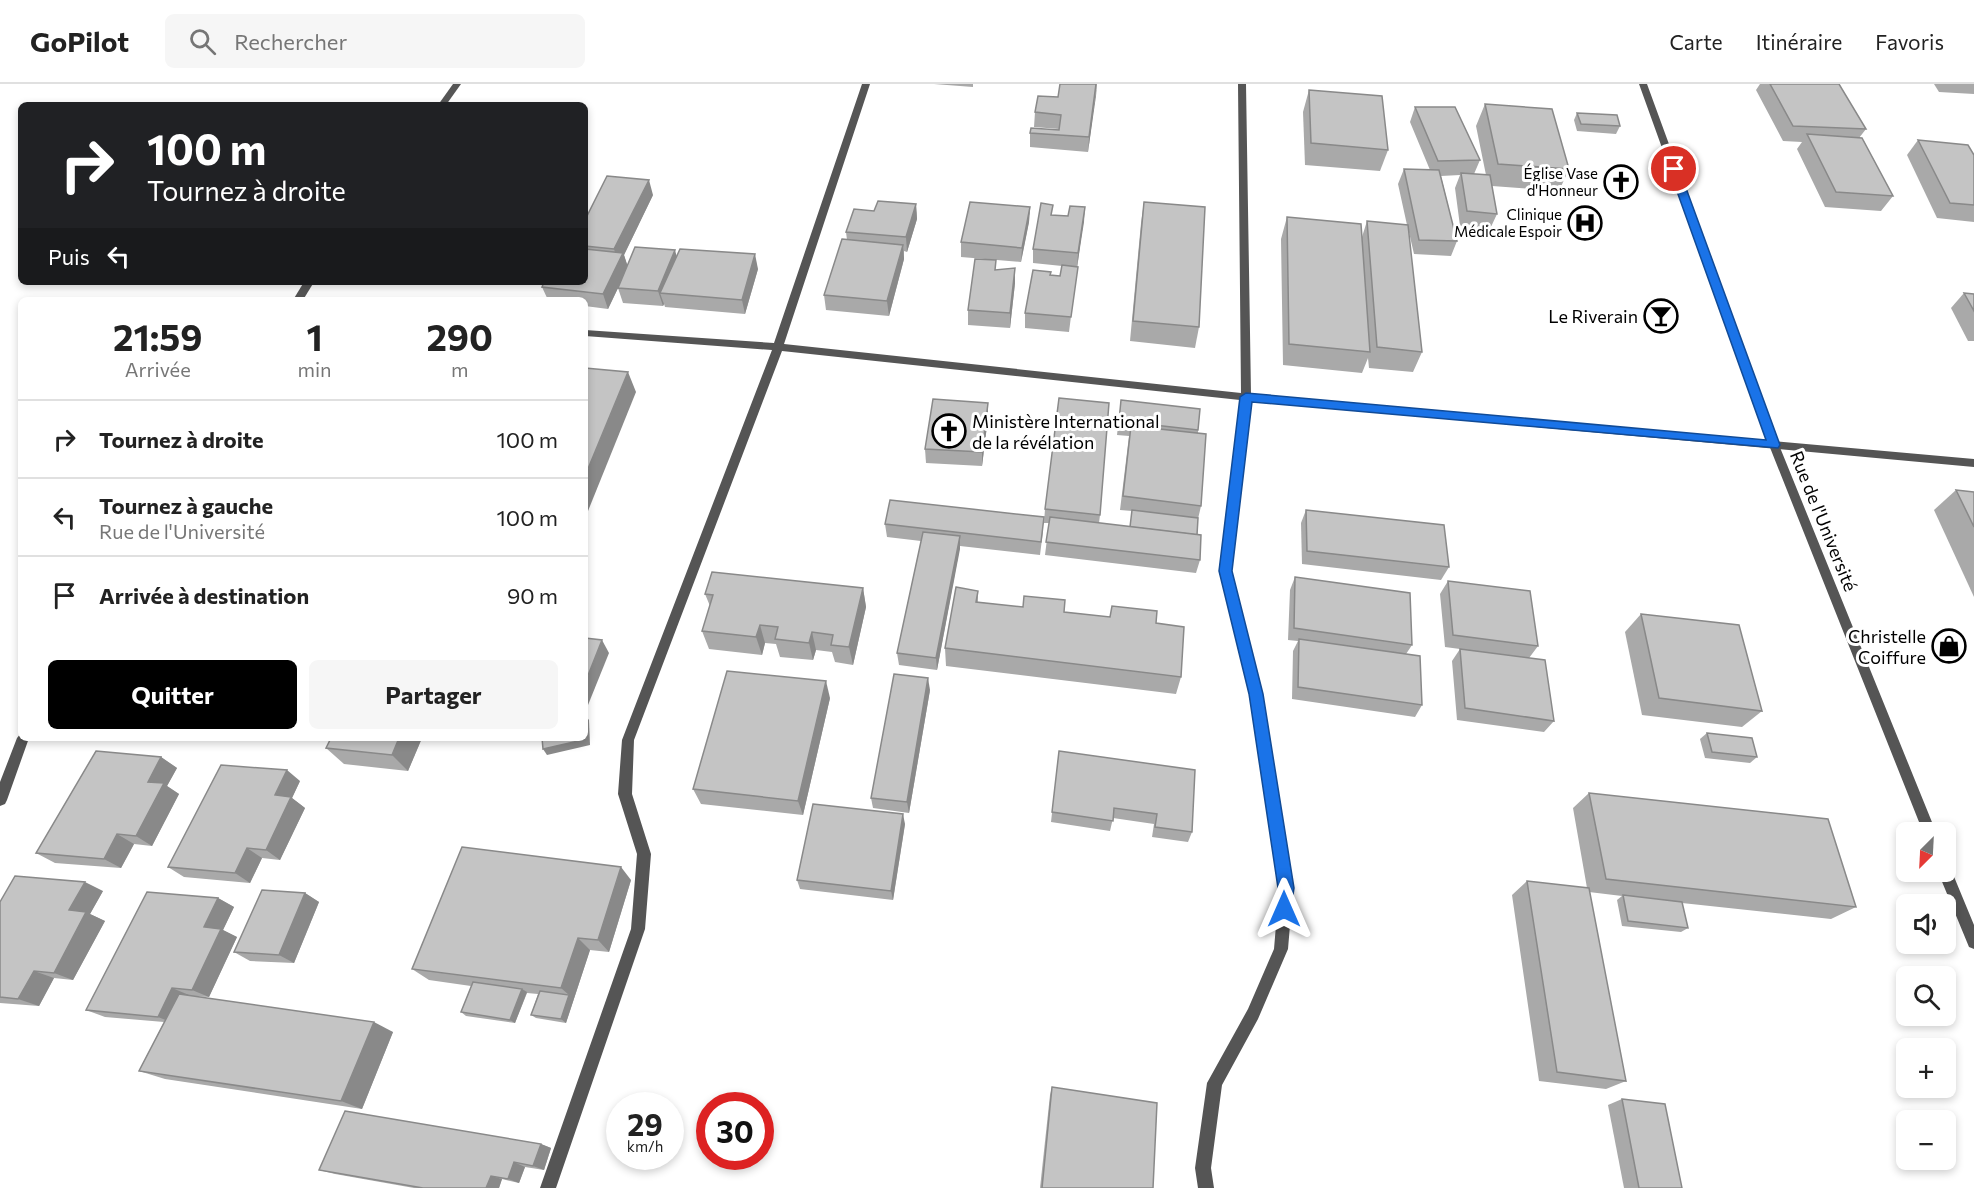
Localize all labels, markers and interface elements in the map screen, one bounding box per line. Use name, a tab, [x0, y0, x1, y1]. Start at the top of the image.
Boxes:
search box	[165, 14, 585, 68]
text: GoPilot	[30, 24, 129, 58]
icon: search	[186, 25, 219, 58]
text: Rechercher	[234, 28, 347, 55]
text: Carte	[1669, 29, 1723, 54]
text: Itinéraire	[1756, 29, 1842, 54]
text: Favoris	[1875, 29, 1944, 54]
text: 100 m	[147, 122, 267, 174]
icon: right	[48, 126, 126, 204]
pin	[1648, 143, 1699, 194]
icon: arrive	[1657, 152, 1690, 185]
place label: Église Vase d'Honneur	[1524, 163, 1598, 199]
church icon: Église Vase d'Honneur	[1603, 164, 1639, 200]
text: Tournez à droite	[147, 174, 346, 207]
place label: Clinique Médicale Espoir	[1454, 205, 1562, 240]
hospital icon: Clinique Médicale Espoir	[1567, 205, 1603, 241]
icon: left	[102, 240, 135, 273]
text: Puis	[48, 243, 90, 270]
bar icon: Le Riverain	[1643, 298, 1679, 334]
place label: Le Riverain	[1548, 305, 1638, 327]
text: 21:59	[113, 314, 203, 358]
text: 1	[306, 314, 323, 358]
text: 290	[427, 314, 493, 358]
text: Arrivée	[125, 357, 191, 381]
text: min	[298, 357, 332, 381]
text: m	[451, 357, 468, 381]
place label: Ministère International de la révélation	[972, 410, 1160, 453]
church icon: Ministère International de la révélation	[931, 413, 967, 449]
icon: right	[48, 423, 81, 456]
text: Tournez à droite	[99, 426, 264, 453]
text: 100 m	[496, 426, 558, 453]
street label: Rue de l'Université	[1786, 448, 1862, 594]
text: Tournez à gauche	[99, 492, 273, 519]
icon: left	[48, 501, 81, 534]
text: 100 m	[496, 504, 558, 531]
text: Rue de l'Université	[99, 519, 265, 543]
icon: arrive	[48, 579, 81, 612]
text: Arrivée à destination	[99, 582, 309, 609]
text: 90 m	[507, 582, 558, 609]
place label: Christelle Coiffure	[1848, 625, 1926, 668]
shop icon: Christelle Coiffure	[1931, 628, 1967, 664]
button: Quitter	[48, 660, 297, 729]
button: Partager	[309, 660, 558, 729]
north arrow	[1896, 822, 1956, 882]
map controls	[1896, 822, 1956, 1170]
position arrow	[1252, 877, 1316, 941]
button: sound	[1896, 894, 1956, 954]
button: search	[1896, 966, 1956, 1026]
button: +	[1896, 1038, 1956, 1098]
speed limit sign: 30	[696, 1092, 774, 1170]
text: 29	[627, 1105, 663, 1142]
button: −	[1896, 1110, 1956, 1170]
text: km/h	[627, 1137, 663, 1155]

